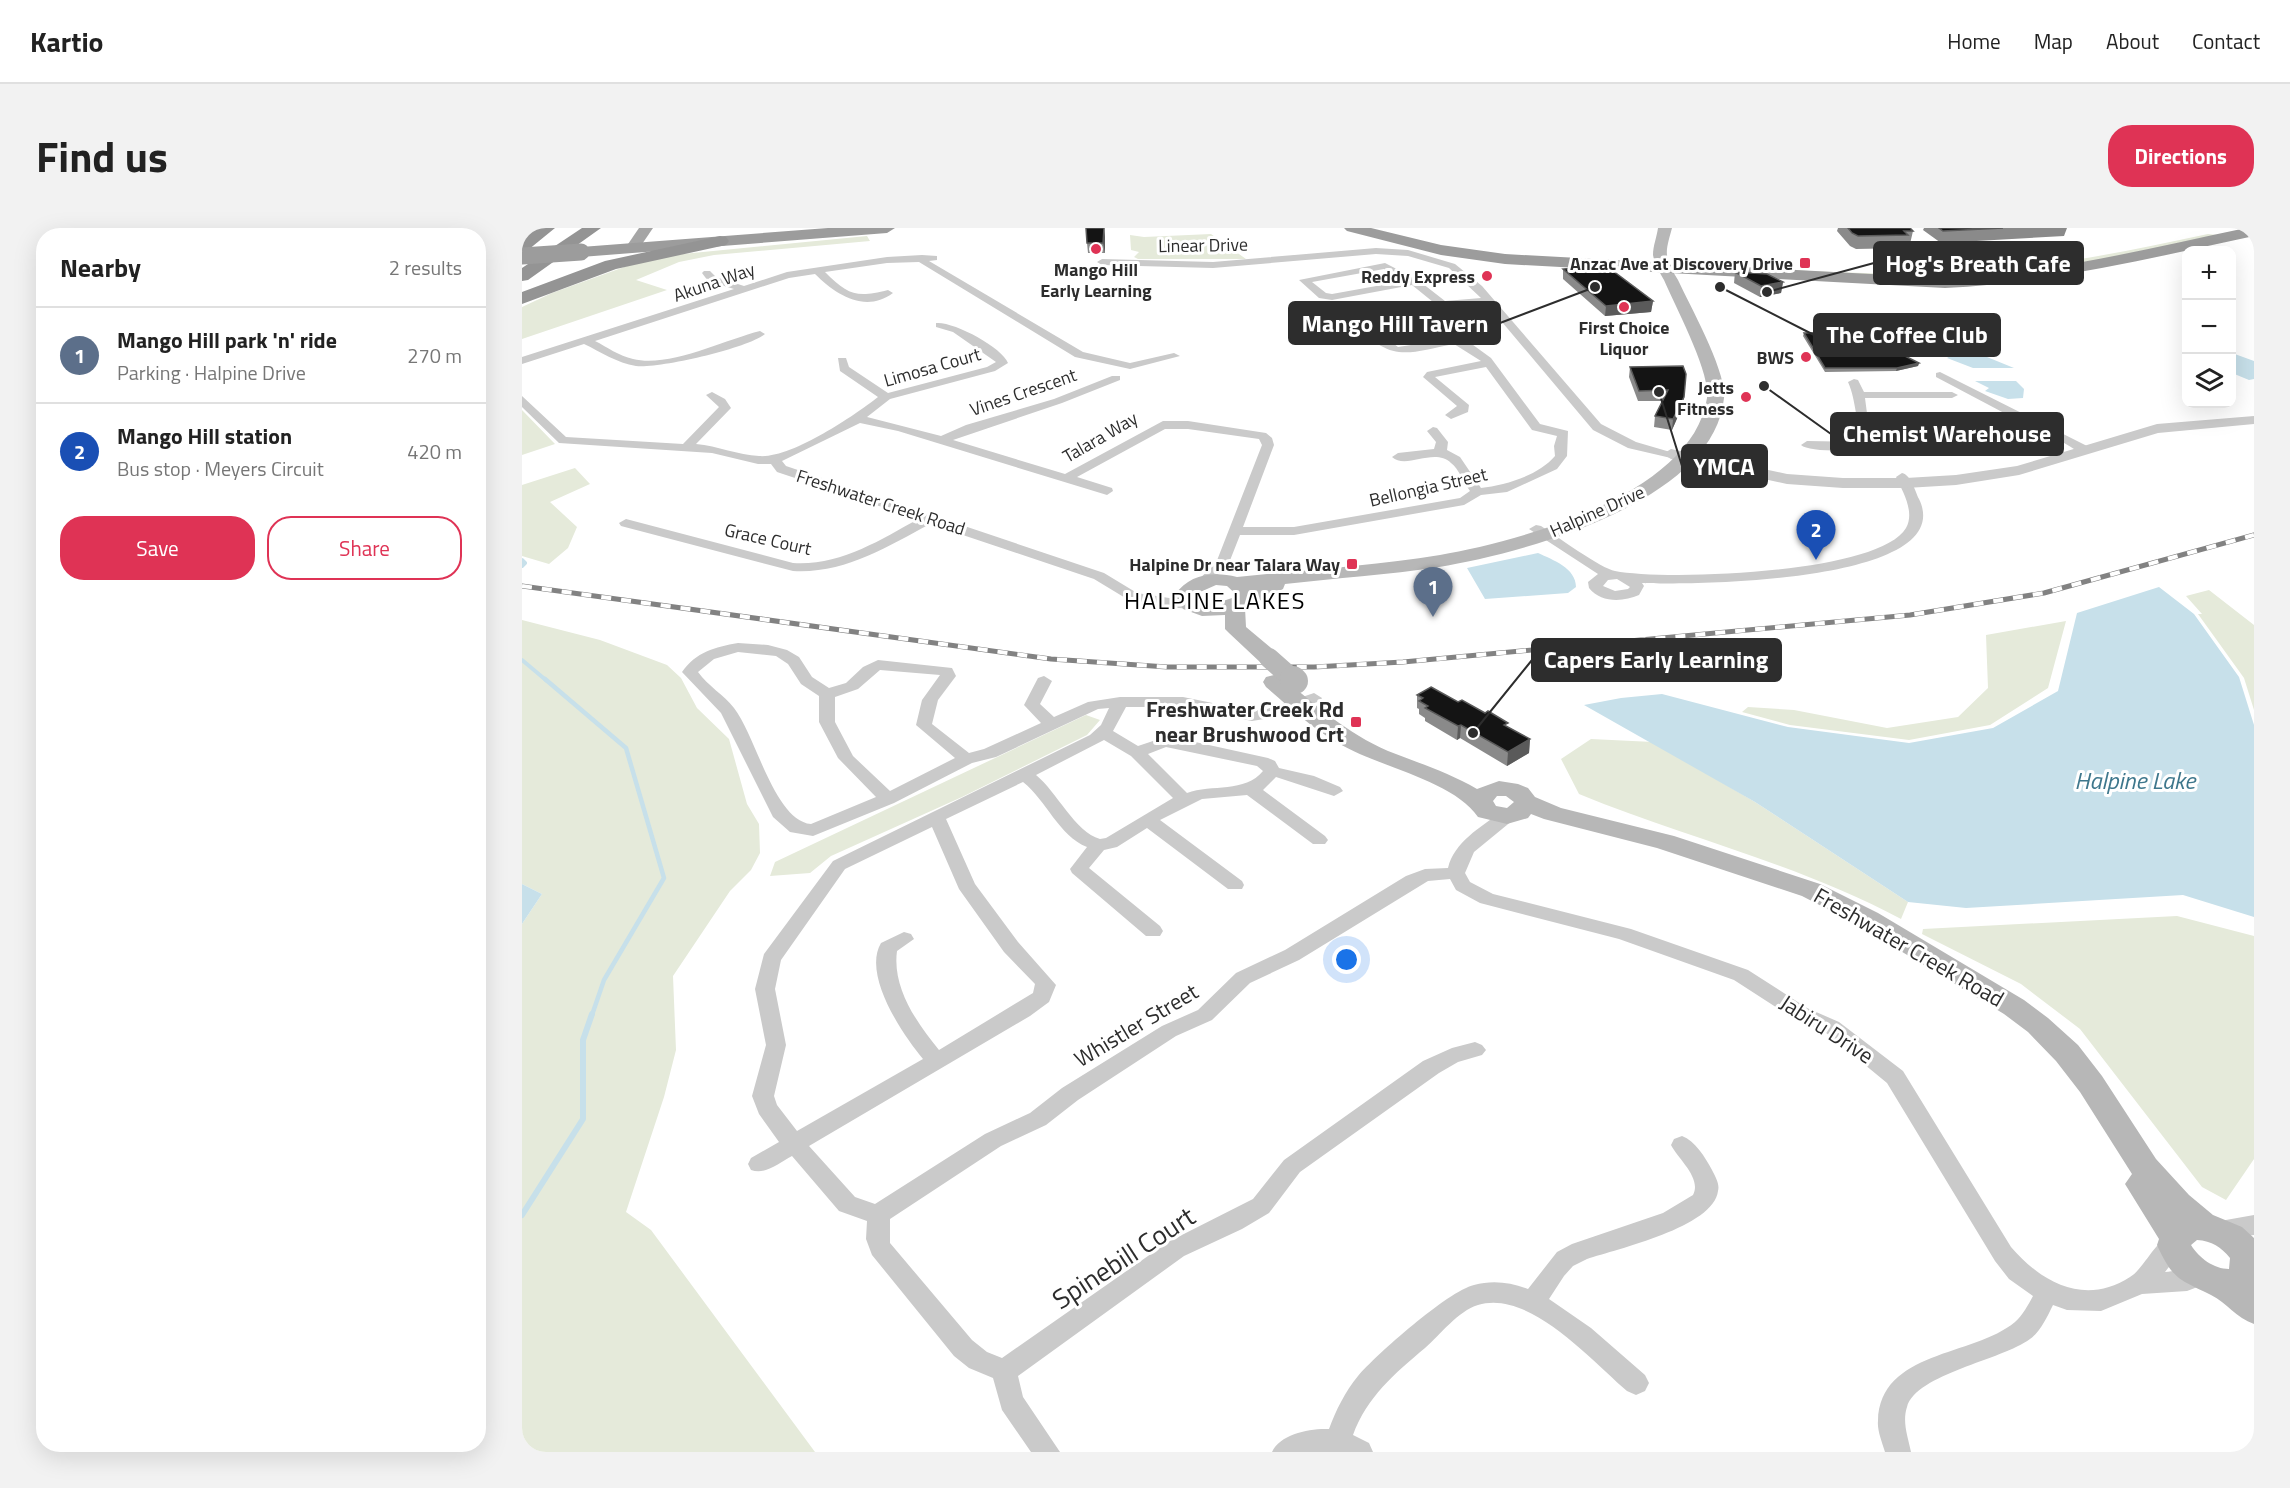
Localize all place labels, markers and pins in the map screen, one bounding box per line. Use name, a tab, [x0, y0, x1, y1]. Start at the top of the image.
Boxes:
marker: Mango Hill Early Learning	[1089, 242, 1103, 256]
callout: Hog's Breath Cafe	[1874, 242, 2083, 284]
place label: Anzac Ave at Discovery Drive	[1570, 250, 1793, 277]
place label: Mango Hill Early Learning	[1040, 256, 1152, 304]
marker: Anzac Ave at Discovery Drive	[1798, 256, 1812, 270]
place label: Reddy Express	[1361, 263, 1475, 290]
marker: Reddy Express	[1480, 269, 1494, 283]
marker: First Choice Liquor	[1617, 300, 1631, 314]
callout: Mango Hill Tavern	[1289, 302, 1500, 344]
place label: First Choice Liquor	[1579, 314, 1670, 362]
callout: The Coffee Club	[1814, 314, 2000, 356]
place label: BWS	[1757, 344, 1794, 371]
marker: BWS	[1799, 350, 1813, 364]
place label: Jetts Fitness	[1677, 374, 1734, 422]
marker: Jetts Fitness	[1739, 390, 1753, 404]
callout: Chemist Warehouse	[1831, 413, 2063, 455]
callout: YMCA	[1682, 445, 1767, 487]
pin: 2	[1796, 510, 1836, 560]
place label: Halpine Dr near Talara Way	[1129, 551, 1340, 578]
marker: Halpine Dr near Talara Way	[1345, 557, 1359, 571]
pin: 1	[1414, 568, 1452, 617]
callout: Capers Early Learning	[1532, 639, 1781, 681]
place label: Freshwater Creek Rd near Brushwood Crt	[1146, 692, 1344, 751]
marker: Freshwater Creek Rd near Brushwood Crt	[1349, 715, 1363, 729]

